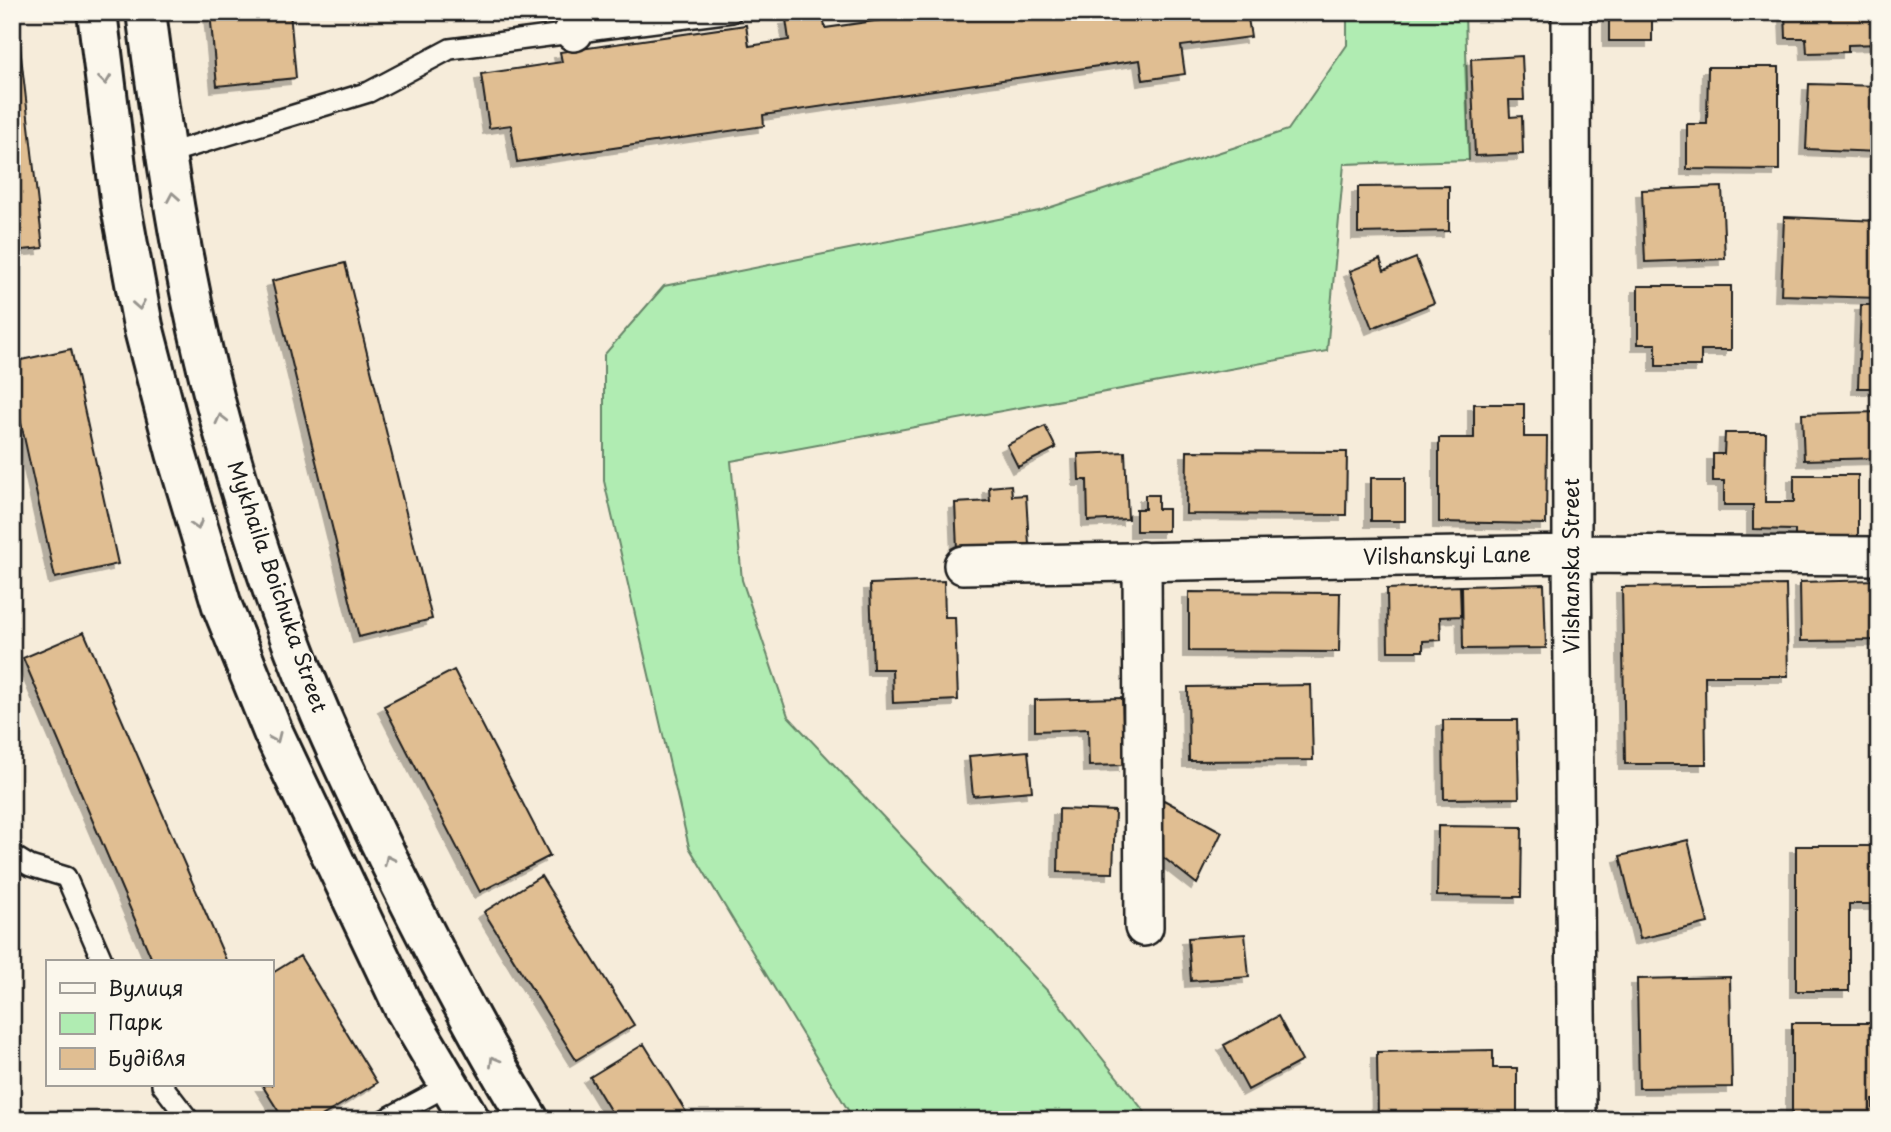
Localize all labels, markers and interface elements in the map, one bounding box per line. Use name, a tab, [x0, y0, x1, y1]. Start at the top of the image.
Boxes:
one-way arrow	[98, 74, 113, 86]
one-way arrow	[166, 191, 181, 203]
one-way arrow	[131, 299, 146, 311]
one-way arrow	[215, 413, 229, 425]
street label: Mykhaila Boichuka Street	[221, 456, 337, 716]
street label: Vilshanska Street	[1554, 478, 1586, 654]
one-way arrow	[189, 518, 204, 530]
street label: Vilshanskyi Lane	[1363, 537, 1531, 571]
one-way arrow	[268, 731, 282, 743]
one-way arrow	[383, 855, 397, 867]
legend	[46, 960, 273, 1086]
text: Вулиця	[108, 971, 184, 1003]
text: Парк	[108, 1005, 163, 1037]
text: Будівля	[108, 1041, 186, 1073]
one-way arrow	[489, 1056, 502, 1069]

